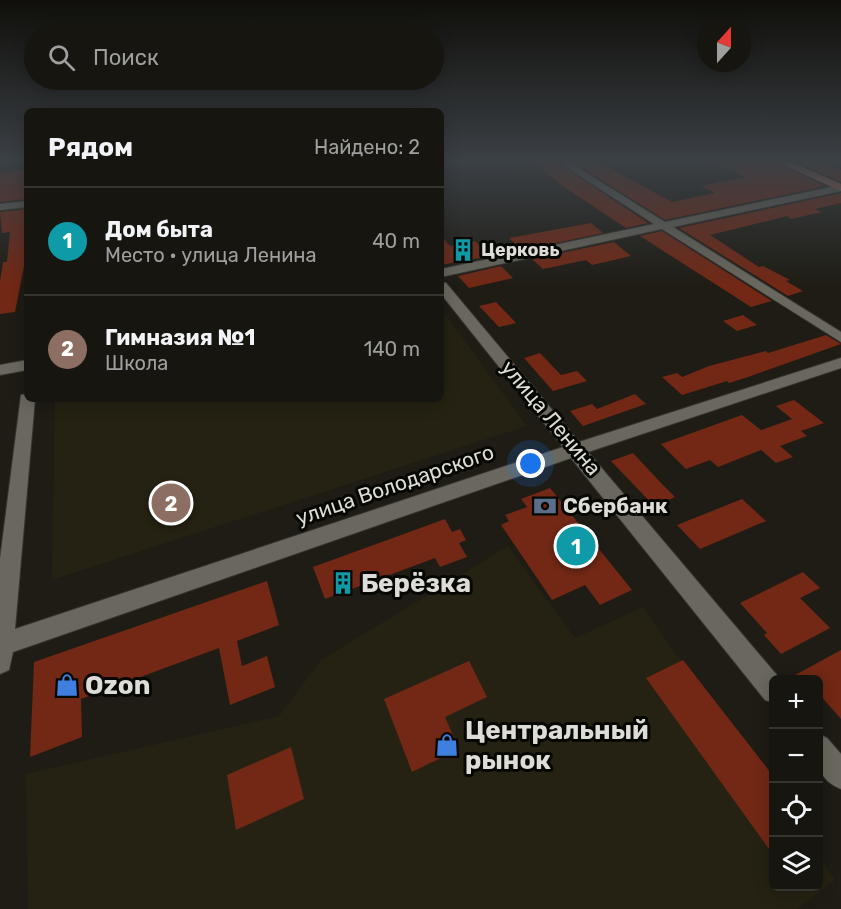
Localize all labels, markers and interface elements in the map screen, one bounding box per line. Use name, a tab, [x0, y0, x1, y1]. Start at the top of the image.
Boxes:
north arrow	[697, 18, 751, 72]
search box	[24, 24, 444, 90]
icon: search	[45, 41, 78, 74]
text: Поиск	[93, 44, 159, 71]
text: Рядом	[48, 132, 133, 163]
text: Найдено: 2	[314, 135, 420, 159]
text: Дом быта	[105, 216, 213, 243]
text: 1	[63, 229, 72, 253]
text: 40 m	[372, 229, 420, 253]
building icon: Церковь	[450, 237, 476, 263]
place label: Церковь	[481, 239, 560, 261]
text: Место · улица Ленина	[105, 243, 317, 267]
text: Гимназия №1	[105, 324, 255, 351]
text: 2	[61, 337, 74, 361]
text: 140 m	[364, 337, 420, 361]
text: Школа	[105, 351, 168, 375]
street label: улица Ленина	[496, 355, 607, 480]
street label: улица Володарского	[293, 439, 497, 530]
your location	[516, 449, 545, 478]
pin: 2	[152, 480, 190, 526]
bank icon: Сбербанк	[532, 493, 558, 519]
place label: Сбербанк	[563, 493, 668, 518]
pin: 1	[556, 524, 596, 568]
place label: Берёзка	[361, 568, 471, 599]
building icon: Берёзка	[330, 570, 356, 596]
place label: Ozon	[85, 670, 150, 701]
shop icon: Ozon	[54, 672, 80, 698]
map controls	[769, 675, 823, 891]
button: +	[769, 675, 823, 729]
place label: Центральный рынок	[465, 715, 649, 776]
button: −	[769, 729, 823, 783]
shop icon: Центральный рынок	[434, 732, 460, 758]
button: locate	[769, 783, 823, 837]
button: layers	[769, 837, 823, 891]

